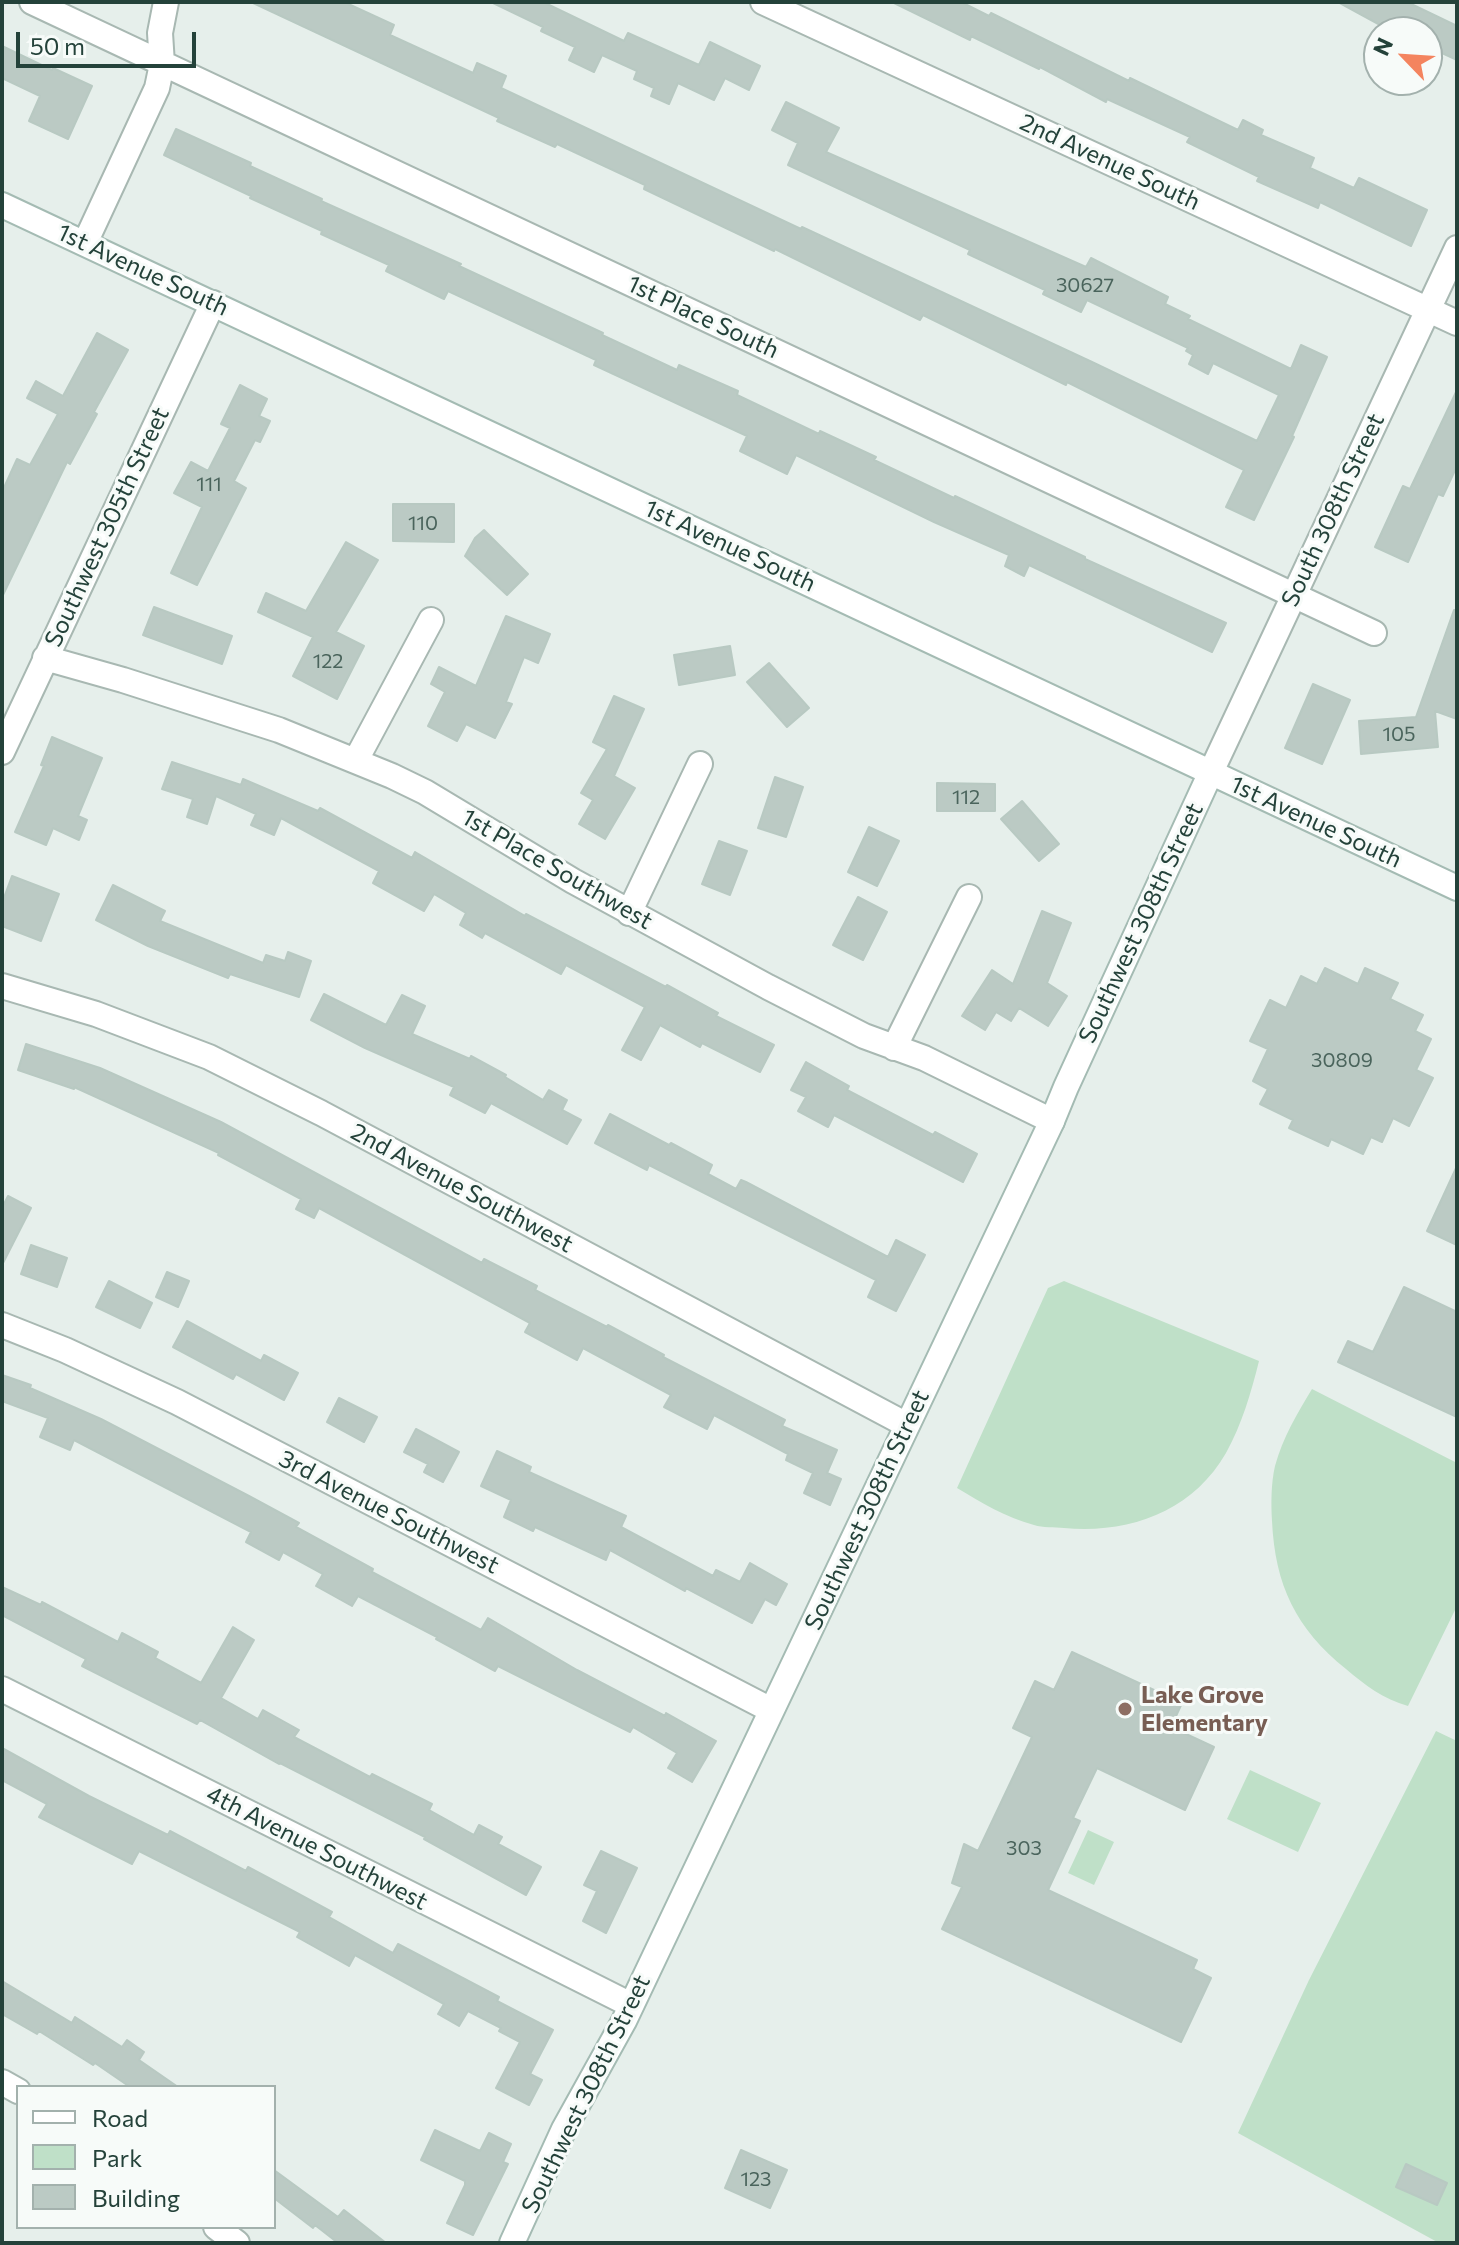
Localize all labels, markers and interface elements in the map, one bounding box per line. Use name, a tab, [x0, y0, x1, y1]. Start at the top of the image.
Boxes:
scale bar	[20, 16, 200, 66]
north arrow	[1363, 16, 1443, 96]
text: 50 m	[30, 31, 85, 60]
text: N	[1367, 33, 1398, 60]
street label: 2nd Avenue South	[1015, 108, 1205, 216]
street label: 1st Avenue South	[53, 218, 233, 322]
street label: 1st Place South	[623, 269, 783, 365]
house number: 30627	[1056, 273, 1114, 297]
street label: Southwest 305th Street	[39, 403, 175, 651]
street label: South 308th Street	[1276, 409, 1390, 611]
house number: 111	[196, 472, 222, 496]
street label: 1st Avenue South	[640, 494, 820, 598]
house number: 110	[408, 511, 438, 535]
house number: 122	[313, 649, 343, 673]
house number: 105	[1382, 722, 1416, 746]
street label: 1st Avenue South	[1226, 770, 1406, 874]
house number: 112	[952, 785, 980, 809]
street label: Southwest 308th Street	[1073, 798, 1209, 1048]
street label: 1st Place Southwest	[456, 803, 658, 935]
house number: 30809	[1311, 1048, 1373, 1072]
street label: 2nd Avenue Southwest	[346, 1117, 578, 1259]
street label: Southwest 308th Street	[799, 1385, 935, 1635]
street label: 3rd Avenue Southwest	[274, 1444, 504, 1580]
place label: Lake Grove Elementary	[1141, 1681, 1268, 1737]
marker: Lake Grove Elementary	[1116, 1700, 1134, 1718]
street label: 4th Avenue Southwest	[202, 1780, 432, 1916]
house number: 303	[1006, 1836, 1042, 1860]
street label: Southwest 308th Street	[516, 1970, 656, 2218]
legend	[16, 2085, 276, 2229]
text: Road	[92, 2103, 148, 2132]
text: Park	[92, 2143, 142, 2172]
house number: 123	[740, 2167, 772, 2191]
text: Building	[92, 2183, 180, 2212]

